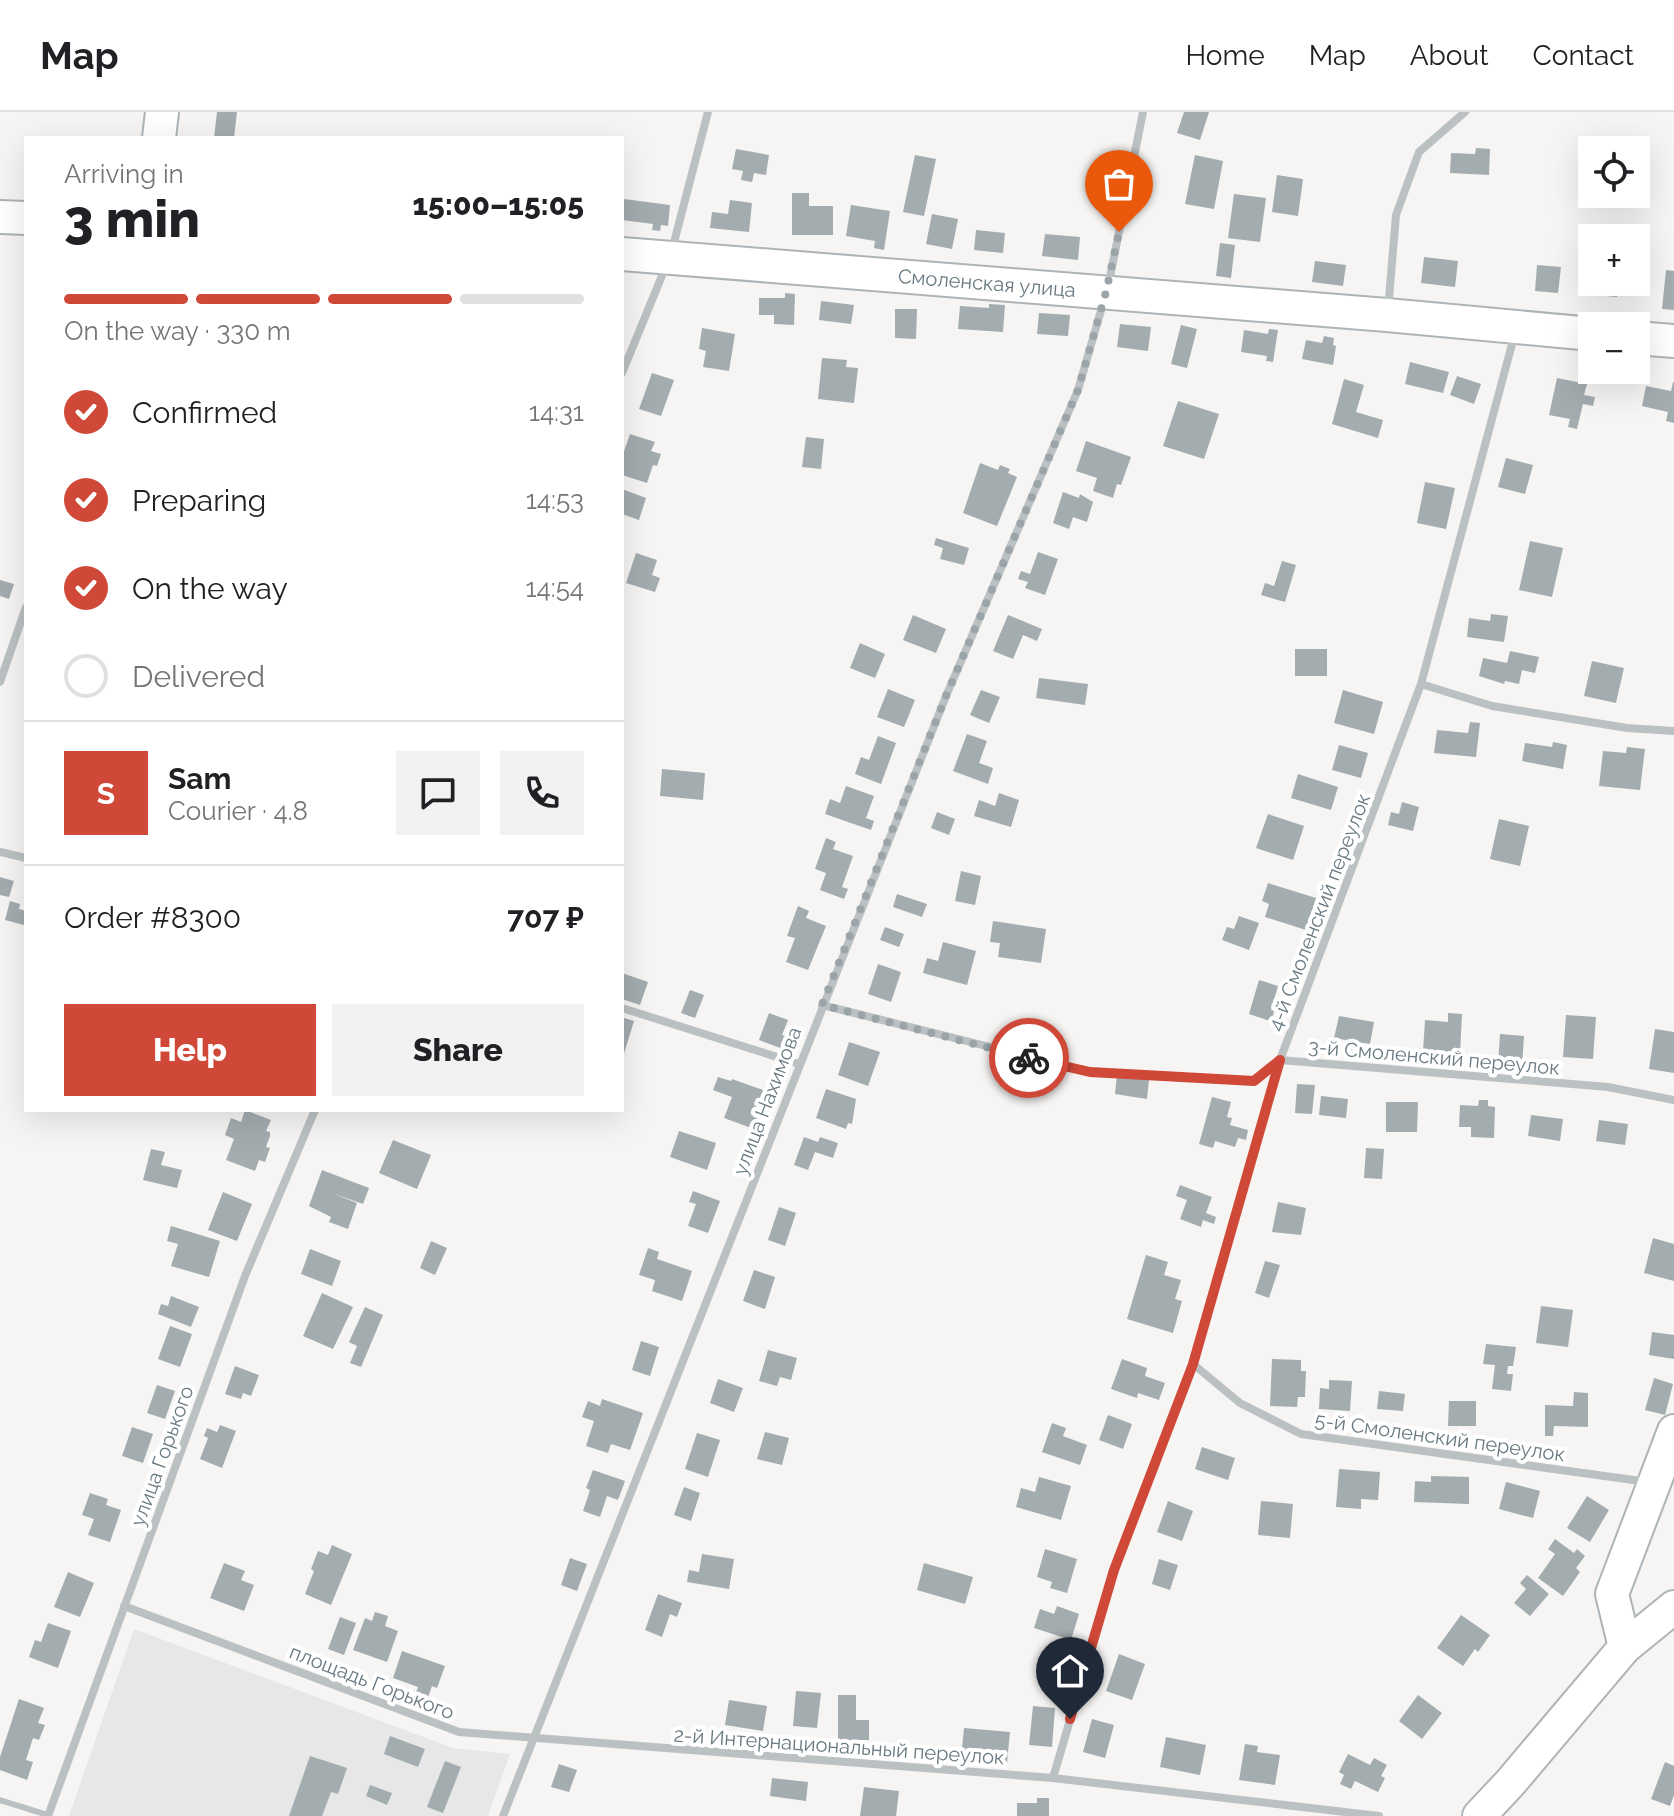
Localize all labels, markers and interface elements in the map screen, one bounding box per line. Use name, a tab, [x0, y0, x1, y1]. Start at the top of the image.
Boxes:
text: Map	[40, 33, 119, 78]
text: Home	[1185, 39, 1265, 72]
text: Map	[1309, 39, 1366, 72]
text: About	[1410, 39, 1489, 72]
text: Contact	[1533, 39, 1634, 72]
map controls	[1578, 136, 1650, 384]
button: locate	[1578, 136, 1650, 208]
pin	[1085, 150, 1153, 232]
text: Arriving in	[64, 159, 184, 189]
icon: bag	[1097, 162, 1141, 206]
text: 15:00–15:05	[413, 187, 584, 222]
text: 3 min	[64, 188, 200, 249]
button: +	[1578, 224, 1650, 296]
street label: Смоленская улица	[897, 264, 1077, 302]
button: −	[1578, 312, 1650, 384]
text: On the way · 330 m	[64, 316, 291, 346]
icon: check	[64, 390, 108, 434]
text: Confirmed	[132, 395, 277, 430]
text: 14:31	[529, 397, 584, 427]
icon: check	[64, 478, 108, 522]
text: Preparing	[132, 483, 266, 518]
text: 14:53	[526, 485, 584, 515]
icon: check	[64, 566, 108, 610]
text: On the way	[132, 571, 288, 606]
text: 14:54	[525, 573, 584, 603]
text: Delivered	[132, 659, 265, 694]
button: chat	[396, 751, 480, 835]
button: phone	[500, 751, 584, 835]
text: Sam	[168, 761, 231, 796]
text: S	[97, 776, 115, 811]
street label: 4-й Смоленский переулок	[1263, 790, 1375, 1034]
text: Courier · 4.8	[168, 796, 308, 826]
text: Order #8300	[64, 900, 241, 935]
text: 707 ₽	[507, 900, 584, 935]
button: Help	[64, 1004, 316, 1096]
button: Share	[332, 1004, 584, 1096]
courier	[989, 1018, 1069, 1098]
street label: улица Нахимова	[728, 1024, 806, 1178]
street label: 3-й Смоленский переулок	[1307, 1034, 1561, 1080]
icon: bike	[1007, 1036, 1051, 1080]
street label: улица Горького	[125, 1382, 199, 1530]
street label: 5-й Смоленский переулок	[1313, 1408, 1567, 1466]
pin	[1036, 1637, 1104, 1719]
street label: площадь Горького	[286, 1640, 458, 1725]
icon: home	[1048, 1649, 1092, 1693]
street label: 2-й Интернациональный переулок	[673, 1722, 1005, 1770]

